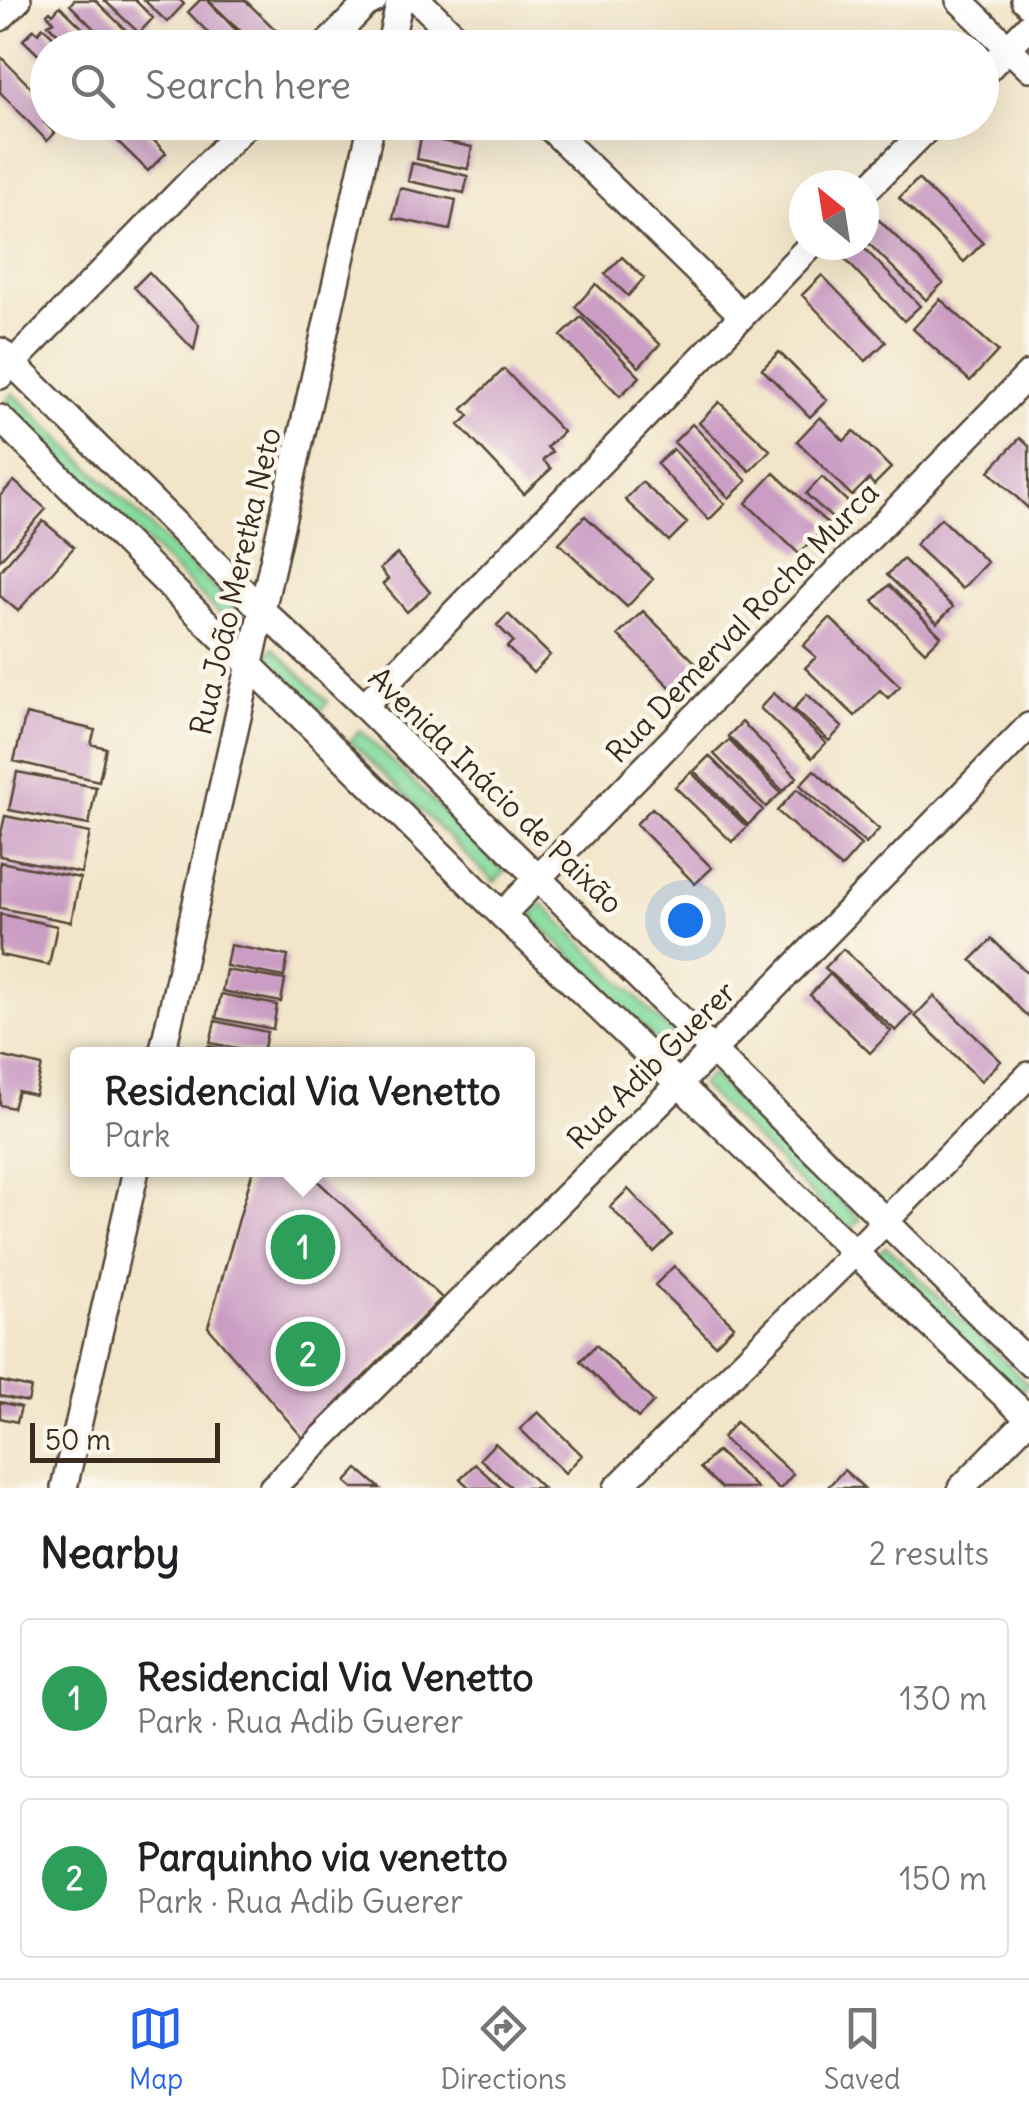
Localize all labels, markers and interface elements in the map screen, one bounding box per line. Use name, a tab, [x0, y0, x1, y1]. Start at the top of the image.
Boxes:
search box	[30, 30, 999, 140]
icon: search	[65, 58, 120, 113]
text: Search here	[145, 62, 351, 109]
north arrow	[789, 170, 879, 260]
street label: Rua João Meretka Neto	[181, 424, 289, 738]
street label: Rua Demerval Rocha Murca	[598, 473, 886, 771]
street label: Avenida Inácio de Paixão	[361, 659, 631, 921]
your location	[660, 895, 711, 946]
street label: Rua Adib Guerer	[559, 973, 743, 1157]
popup	[70, 1047, 535, 1177]
text: Residencial Via Venetto	[104, 1068, 501, 1115]
text: Park	[104, 1115, 170, 1156]
pin: 1	[270, 1210, 336, 1284]
pin: 2	[276, 1316, 340, 1392]
scale bar	[30, 1418, 220, 1462]
text: 50 m	[45, 1422, 111, 1458]
text: Nearby	[40, 1527, 179, 1579]
text: 2 results	[869, 1533, 989, 1574]
text: Residencial Via Venetto	[137, 1654, 534, 1701]
text: 1	[68, 1678, 81, 1719]
text: 130 m	[899, 1678, 987, 1719]
text: Park · Rua Adib Guerer	[137, 1701, 463, 1742]
text: Parquinho via venetto	[137, 1834, 508, 1881]
text: 2	[66, 1858, 83, 1899]
text: 150 m	[899, 1858, 987, 1899]
text: Park · Rua Adib Guerer	[137, 1881, 463, 1922]
tab: Map	[128, 2001, 183, 2097]
tab: Directions	[440, 2001, 567, 2097]
tab: Saved	[824, 2001, 901, 2097]

